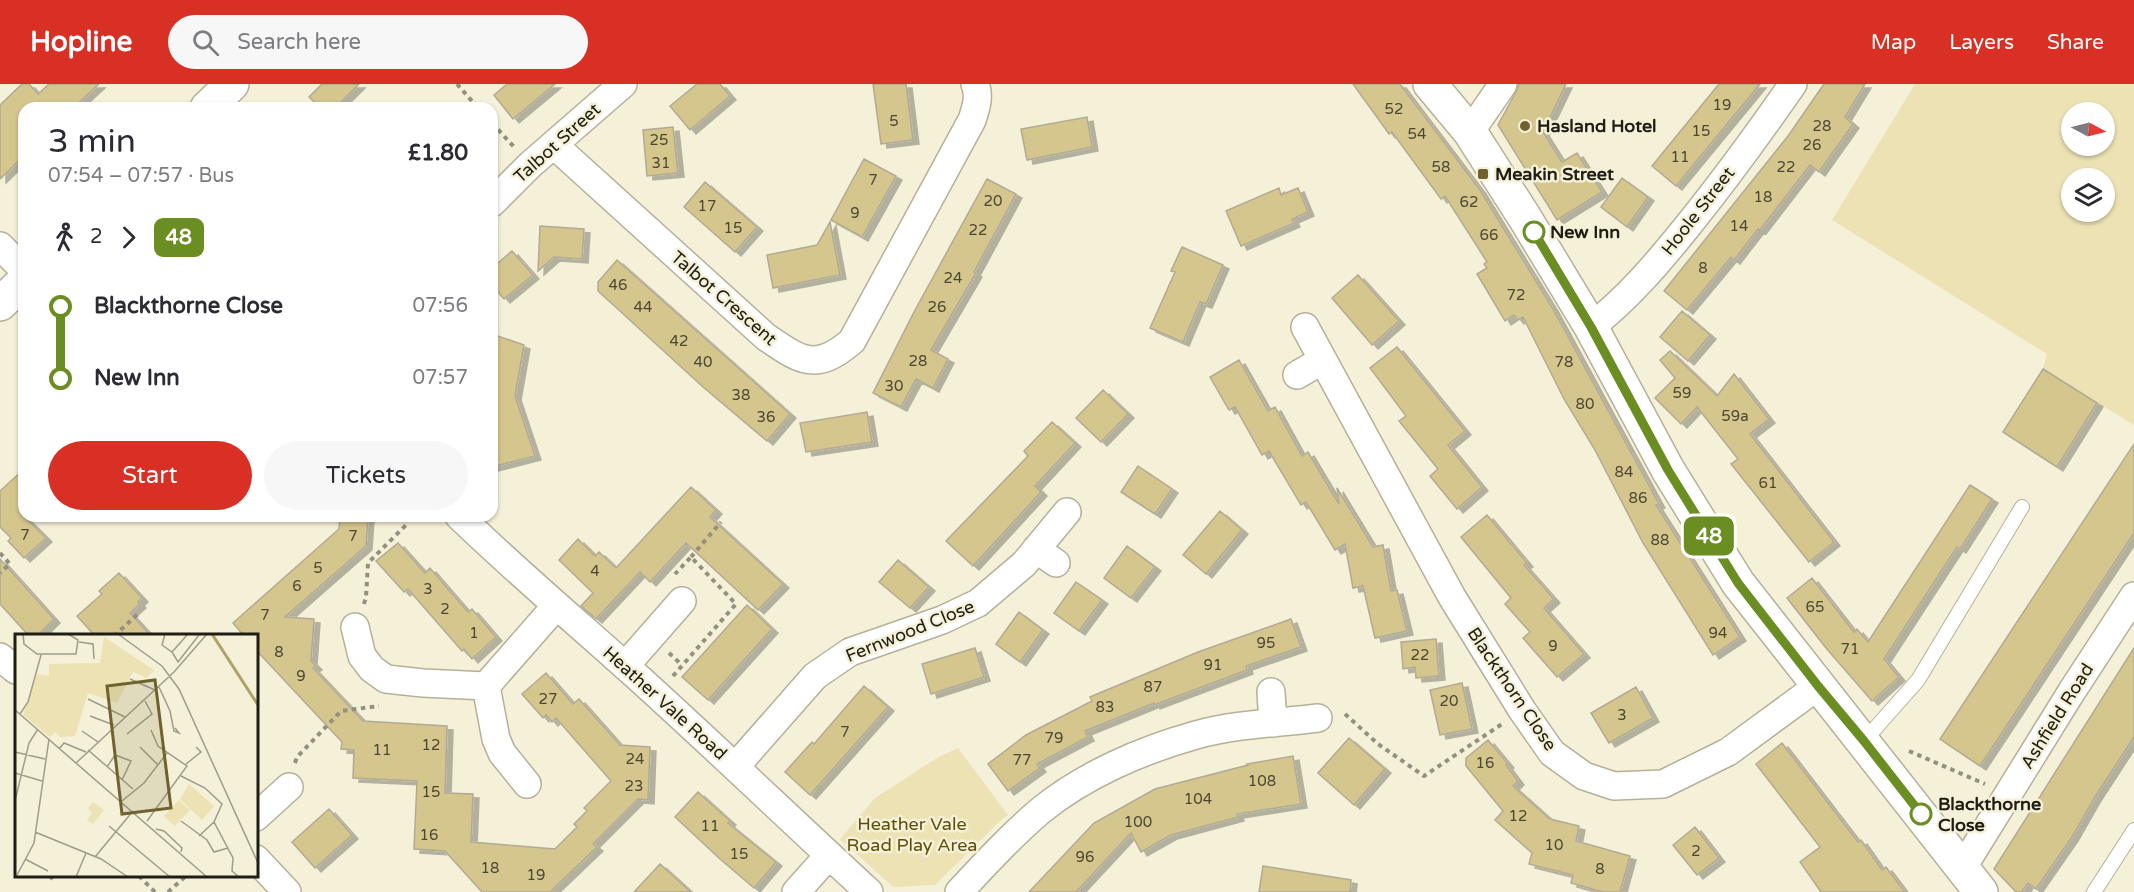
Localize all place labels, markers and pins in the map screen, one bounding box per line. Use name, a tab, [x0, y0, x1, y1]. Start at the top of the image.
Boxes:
place label: Hasland Hotel	[1537, 115, 1657, 137]
marker: Hasland Hotel	[1518, 119, 1532, 133]
place label: Meakin Street	[1495, 163, 1614, 185]
marker: Meakin Street	[1476, 167, 1490, 181]
marker: New Inn	[1523, 221, 1545, 243]
place label: New Inn	[1550, 221, 1620, 243]
place label: Blackthorne Close	[1938, 793, 2041, 836]
marker: Blackthorne Close	[1910, 803, 1932, 825]

